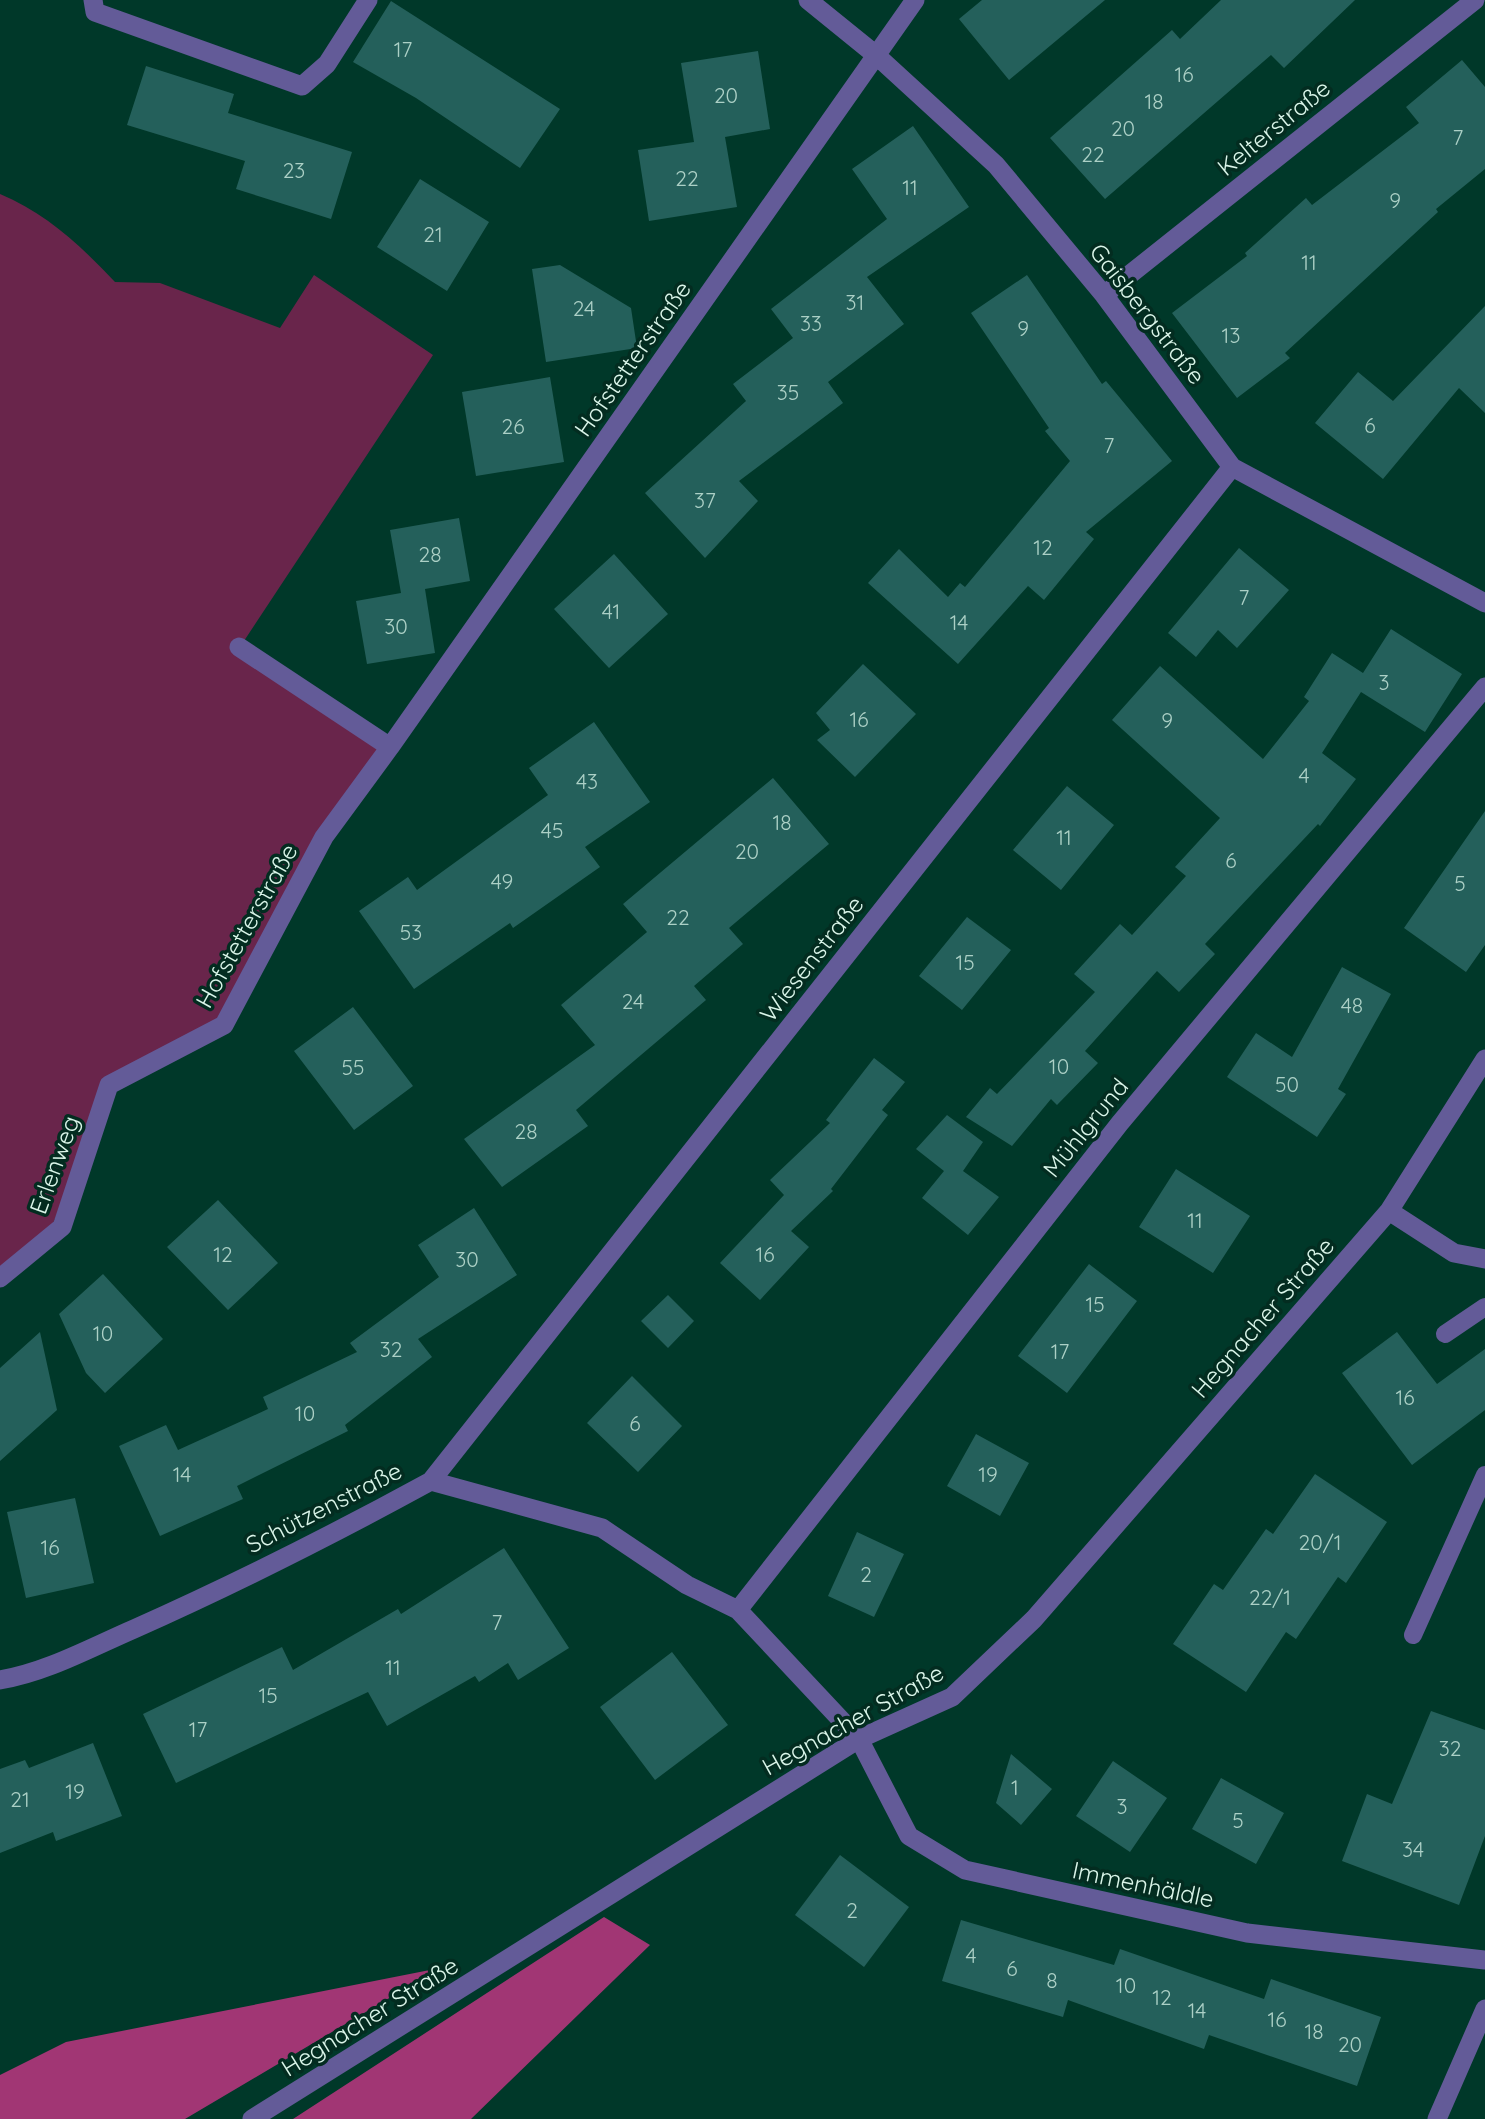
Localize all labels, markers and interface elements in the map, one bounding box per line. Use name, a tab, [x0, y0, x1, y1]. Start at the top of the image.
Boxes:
house number: 17	[394, 36, 412, 62]
house number: 16	[1174, 61, 1194, 87]
street label: Kelterstraße	[1211, 73, 1336, 182]
house number: 20	[714, 82, 738, 108]
house number: 18	[1144, 88, 1164, 114]
house number: 20	[1111, 115, 1135, 141]
house number: 7	[1453, 124, 1464, 150]
house number: 22	[1081, 141, 1105, 167]
house number: 23	[283, 157, 305, 183]
house number: 22	[675, 165, 699, 191]
house number: 11	[902, 174, 918, 200]
house number: 9	[1389, 187, 1401, 213]
house number: 21	[423, 221, 443, 247]
street label: Gaisbergstraße	[1083, 237, 1212, 390]
house number: 11	[1301, 249, 1317, 275]
street label: Hofstetterstraße	[567, 275, 697, 442]
house number: 31	[846, 289, 864, 315]
house number: 24	[573, 295, 595, 321]
house number: 33	[800, 310, 822, 336]
house number: 9	[1017, 315, 1029, 341]
house number: 13	[1222, 322, 1240, 348]
house number: 35	[777, 379, 799, 405]
house number: 6	[1364, 412, 1376, 438]
house number: 26	[502, 413, 524, 439]
house number: 7	[1104, 432, 1115, 458]
house number: 37	[694, 487, 716, 513]
house number: 12	[1033, 534, 1053, 560]
house number: 28	[419, 541, 441, 567]
house number: 7	[1239, 584, 1250, 610]
house number: 41	[602, 598, 620, 624]
house number: 14	[950, 609, 968, 635]
house number: 30	[384, 613, 408, 639]
house number: 3	[1378, 669, 1390, 695]
house number: 16	[849, 706, 869, 732]
house number: 9	[1161, 707, 1173, 733]
house number: 4	[1298, 762, 1310, 788]
house number: 43	[576, 768, 598, 794]
house number: 18	[772, 809, 792, 835]
house number: 45	[541, 817, 563, 843]
house number: 11	[1056, 824, 1072, 850]
street label: Hofstetterstraße	[189, 838, 304, 1013]
house number: 20	[735, 838, 759, 864]
house number: 6	[1225, 847, 1237, 873]
house number: 49	[491, 868, 513, 894]
house number: 5	[1454, 870, 1466, 896]
street label: Wiesenstraße	[753, 889, 870, 1027]
house number: 22	[666, 904, 690, 930]
house number: 53	[400, 919, 422, 945]
house number: 15	[955, 949, 975, 975]
house number: 24	[622, 988, 644, 1014]
house number: 48	[1341, 992, 1363, 1018]
house number: 10	[1049, 1053, 1069, 1079]
house number: 55	[342, 1054, 364, 1080]
house number: 50	[1275, 1071, 1299, 1097]
street label: Mühlgrund	[1036, 1072, 1134, 1183]
street label: Erlenweg	[23, 1112, 86, 1218]
house number: 28	[515, 1118, 537, 1144]
house number: 11	[1187, 1207, 1203, 1233]
street label: Hegnacher Straße	[1184, 1231, 1340, 1404]
house number: 12	[213, 1241, 233, 1267]
house number: 16	[755, 1241, 775, 1267]
house number: 30	[455, 1246, 479, 1272]
house number: 15	[1085, 1291, 1105, 1317]
house number: 10	[93, 1320, 113, 1346]
house number: 32	[380, 1336, 402, 1362]
house number: 17	[1051, 1338, 1069, 1364]
house number: 16	[1395, 1384, 1415, 1410]
house number: 10	[295, 1400, 315, 1426]
house number: 6	[629, 1410, 641, 1436]
street label: Schützenstraße	[241, 1455, 407, 1559]
house number: 14	[173, 1461, 191, 1487]
house number: 19	[978, 1461, 998, 1487]
house number: 20/1	[1299, 1529, 1341, 1555]
house number: 16	[40, 1534, 60, 1560]
house number: 2	[860, 1561, 872, 1587]
house number: 22/1	[1249, 1584, 1291, 1610]
house number: 7	[492, 1609, 503, 1635]
house number: 11	[385, 1654, 401, 1680]
street label: Hegnacher Straße	[757, 1657, 948, 1781]
house number: 15	[258, 1682, 278, 1708]
house number: 17	[189, 1716, 207, 1742]
house number: 32	[1439, 1735, 1461, 1761]
house number: 1	[1011, 1774, 1019, 1800]
house number: 19	[65, 1778, 85, 1804]
house number: 21	[10, 1786, 30, 1812]
house number: 3	[1116, 1793, 1128, 1819]
house number: 5	[1232, 1807, 1244, 1833]
house number: 34	[1402, 1836, 1424, 1862]
street label: Immenhäldle	[1070, 1854, 1217, 1914]
house number: 2	[846, 1897, 858, 1923]
house number: 4	[965, 1942, 977, 1968]
street label: Hegnacher Straße	[276, 1950, 463, 2083]
house number: 6	[1006, 1955, 1018, 1981]
house number: 8	[1046, 1967, 1058, 1993]
house number: 10	[1116, 1972, 1136, 1998]
house number: 12	[1152, 1984, 1172, 2010]
house number: 14	[1188, 1997, 1206, 2023]
house number: 16	[1267, 2006, 1287, 2032]
house number: 18	[1304, 2018, 1324, 2044]
house number: 20	[1338, 2031, 1362, 2057]

